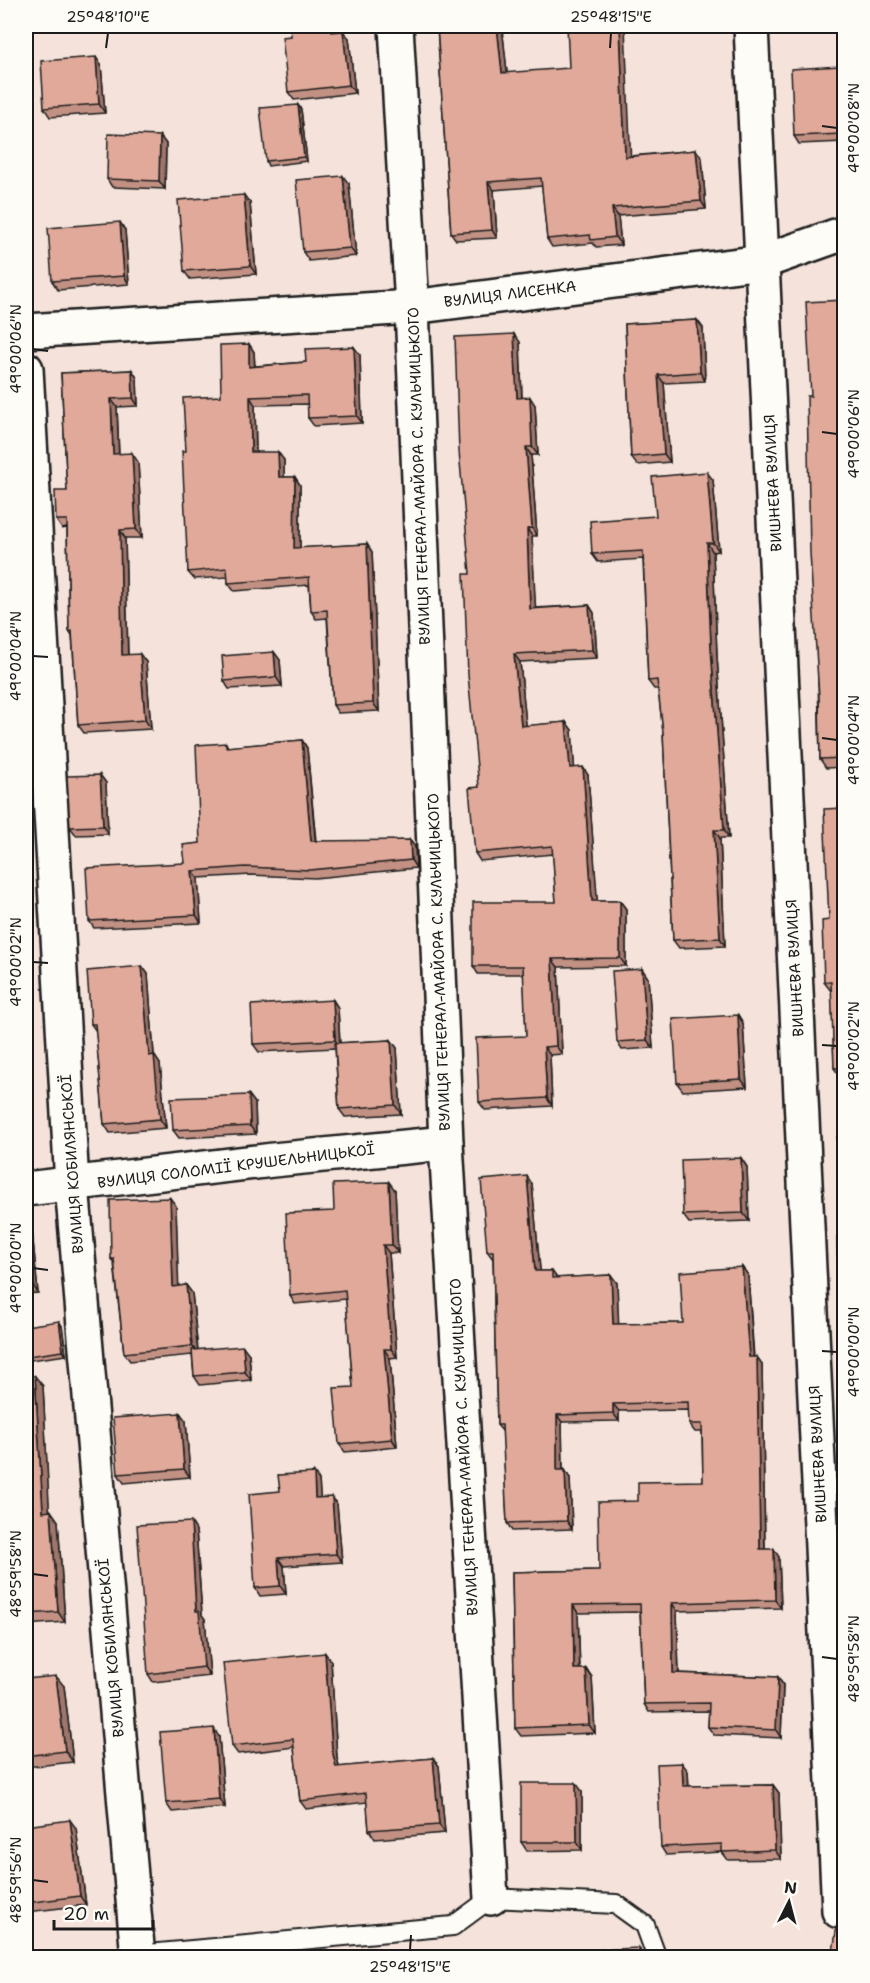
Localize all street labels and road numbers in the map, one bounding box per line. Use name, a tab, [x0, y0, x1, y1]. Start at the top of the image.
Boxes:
street label: ВУЛИЦЯ ЛИСЕНКА	[443, 276, 578, 312]
street label: ВУЛИЦЯ ГЕНЕРАЛ-МАЙОРА С. КУЛЬЧИЦЬКОГО	[402, 307, 435, 645]
street label: ВИШНЕВА ВУЛИЦЯ	[759, 414, 787, 552]
street label: ВУЛИЦЯ ГЕНЕРАЛ-МАЙОРА С. КУЛЬЧИЦЬКОГО	[422, 793, 455, 1131]
street label: ВИШНЕВА ВУЛИЦЯ	[781, 899, 809, 1037]
street label: ВУЛИЦЯ КОБИЛЯНСЬКОЇ	[56, 1074, 88, 1254]
street label: ВУЛИЦЯ СОЛОМІЇ КРУШЕЛЬНИЦЬКОЇ	[96, 1139, 376, 1193]
street label: ВУЛИЦЯ ГЕНЕРАЛ-МАЙОРА С. КУЛЬЧИЦЬКОГО	[444, 1278, 483, 1616]
street label: ВИШНЕВА ВУЛИЦЯ	[804, 1385, 832, 1523]
street label: ВУЛИЦЯ КОБИЛЯНСЬКОЇ	[93, 1558, 129, 1738]

